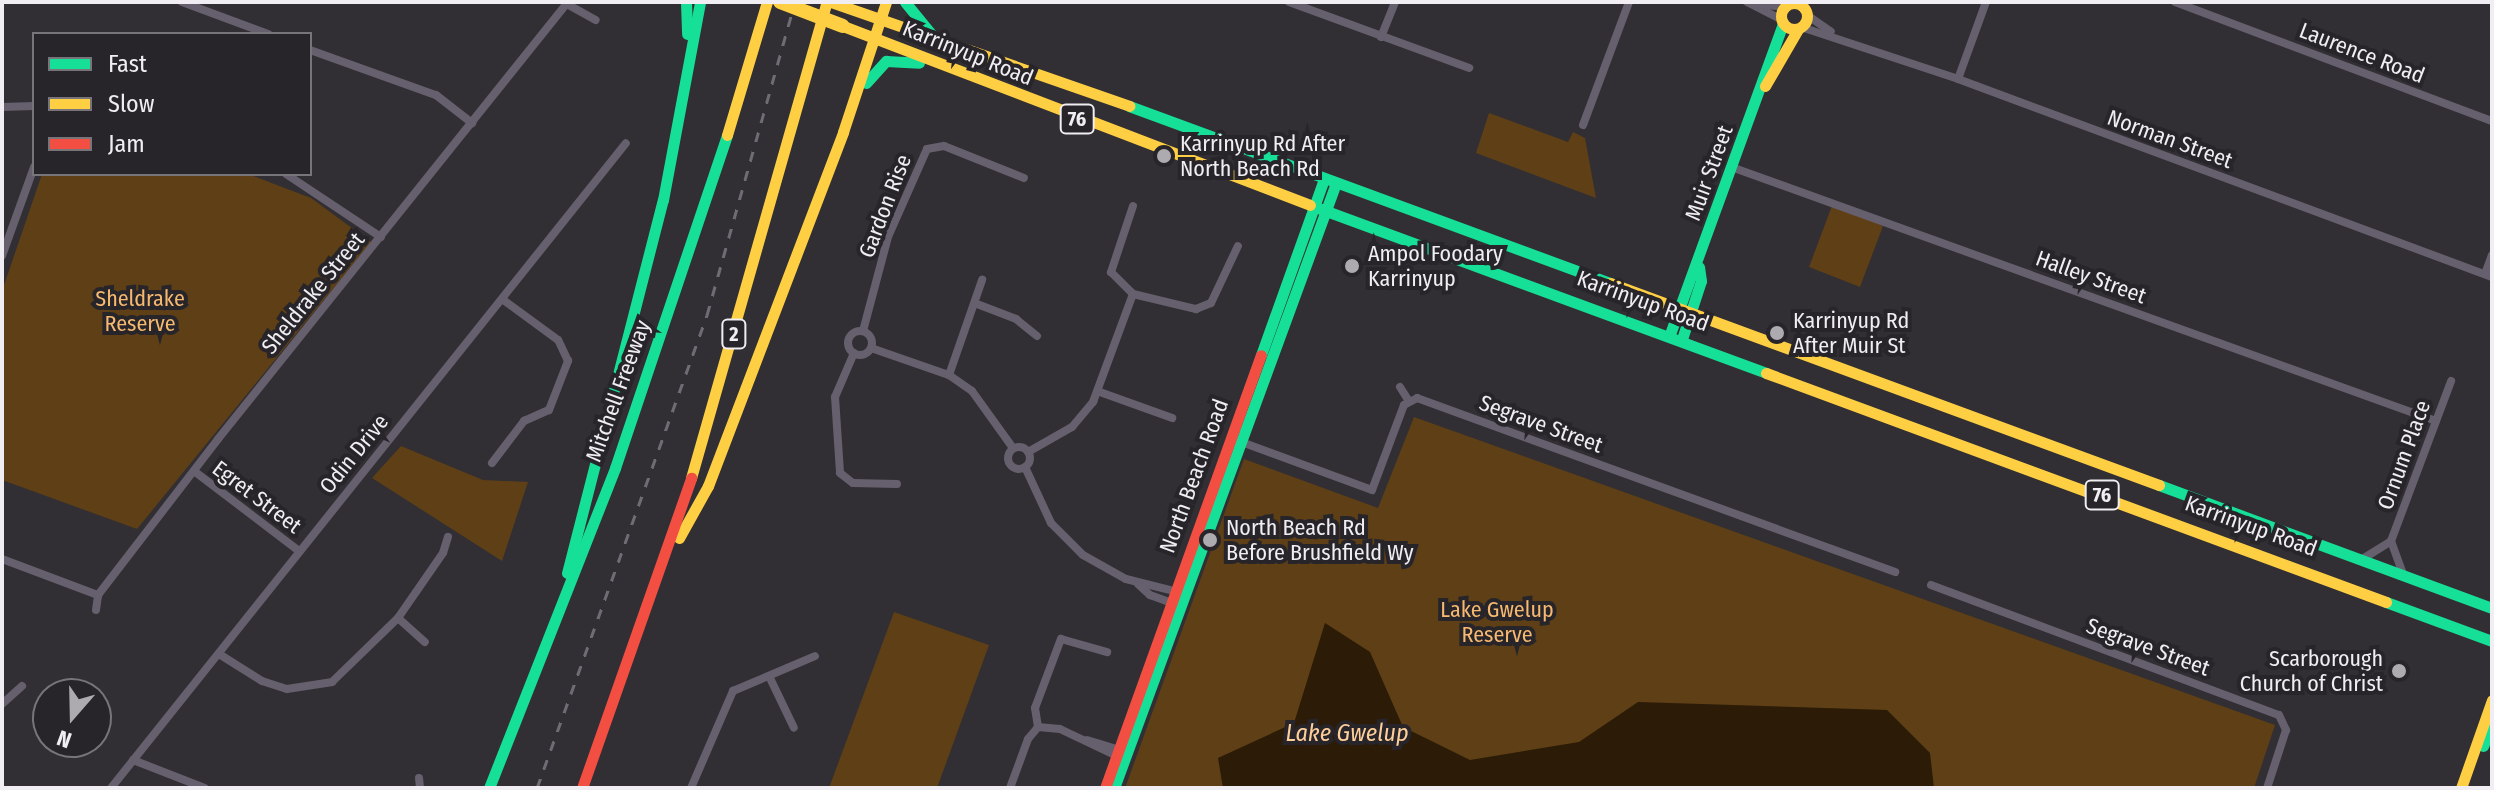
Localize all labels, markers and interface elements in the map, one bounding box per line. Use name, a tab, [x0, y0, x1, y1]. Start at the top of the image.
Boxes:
street label: Karrinyup Road	[899, 15, 1037, 91]
street label: Laurence Road	[2296, 17, 2428, 89]
legend	[32, 32, 312, 176]
text: Fast	[108, 50, 147, 78]
text: Slow	[108, 90, 154, 118]
road number: 76	[1059, 103, 1095, 135]
street label: Norman Street	[2104, 104, 2236, 174]
street label: Muir Street	[1680, 122, 1738, 224]
text: Jam	[108, 130, 145, 158]
place label: Karrinyup Rd After North Beach Rd	[1180, 130, 1345, 182]
marker: Karrinyup Rd After North Beach Rd	[1155, 147, 1173, 165]
street label: Gardon Rise	[853, 151, 917, 261]
street label: Sheldrake Street	[256, 227, 370, 359]
place label: Ampol Foodary Karrinyup	[1368, 240, 1503, 292]
street label: Halley Street	[2032, 245, 2150, 309]
marker: Ampol Foodary Karrinyup	[1343, 257, 1361, 275]
street label: Karrinyup Road	[1573, 265, 1713, 337]
park label: Sheldrake Reserve	[95, 285, 185, 336]
place label: Karrinyup Rd After Muir St	[1793, 307, 1909, 358]
street label: Mitchell Freeway	[580, 317, 656, 465]
road number: 2	[720, 318, 748, 350]
marker: Karrinyup Rd After Muir St	[1768, 324, 1786, 342]
street label: Segrave Street	[1476, 389, 1606, 459]
street label: North Beach Road	[1154, 395, 1234, 557]
street label: Ornum Place	[2372, 397, 2436, 513]
street label: Odin Drive	[314, 409, 394, 499]
street label: Egret Street	[207, 455, 307, 539]
road number: 76	[2084, 479, 2120, 511]
street label: Karrinyup Road	[2181, 490, 2321, 562]
place label: North Beach Rd Before Brushfield Wy	[1226, 514, 1414, 566]
marker: North Beach Rd Before Brushfield Wy	[1201, 531, 1219, 549]
park label: Lake Gwelup Reserve	[1440, 596, 1554, 648]
street label: Segrave Street	[2083, 612, 2213, 682]
place label: Scarborough Church of Christ	[2240, 645, 2383, 696]
marker: Scarborough Church of Christ	[2390, 662, 2408, 680]
north arrow	[32, 678, 112, 758]
water label: Lake Gwelup	[1285, 720, 1409, 748]
text: N	[53, 724, 75, 754]

